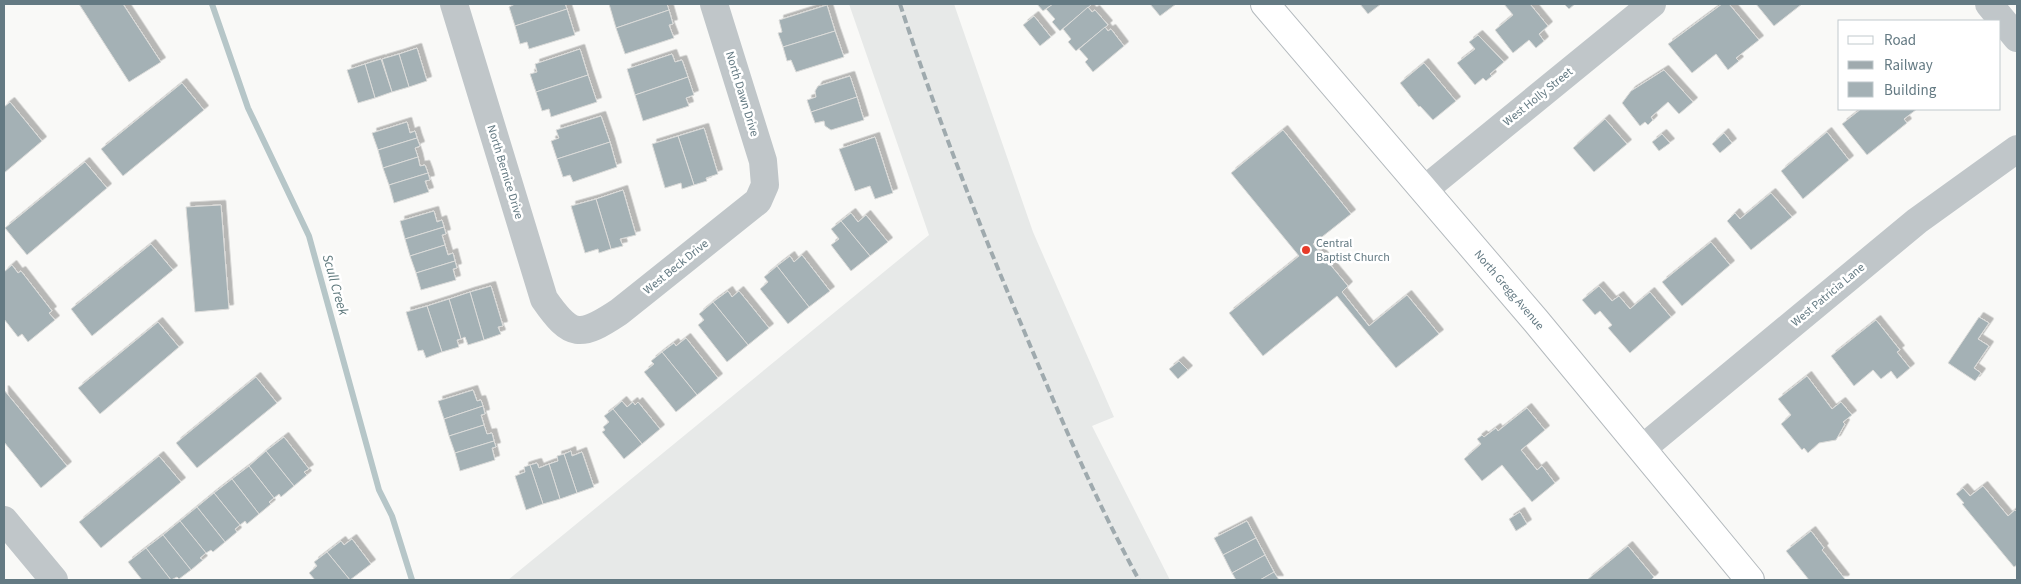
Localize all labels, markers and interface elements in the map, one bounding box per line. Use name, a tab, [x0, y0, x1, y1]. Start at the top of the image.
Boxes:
legend	[1838, 20, 2001, 110]
text: Road	[1884, 30, 1916, 51]
street label: North Dawn Drive	[721, 49, 763, 139]
text: Railway	[1884, 55, 1933, 76]
street label: West Holly Street	[1500, 64, 1576, 130]
text: Building	[1884, 80, 1937, 101]
street label: North Bernice Drive	[483, 123, 527, 221]
street label: West Beck Drive	[640, 235, 712, 299]
place label: Central Baptist Church	[1316, 235, 1390, 266]
marker: Central Baptist Church	[1300, 244, 1312, 256]
street label: North Gregg Avenue	[1470, 246, 1548, 333]
water label: Scull Creek	[317, 252, 353, 318]
street label: West Patricia Lane	[1788, 259, 1868, 331]

